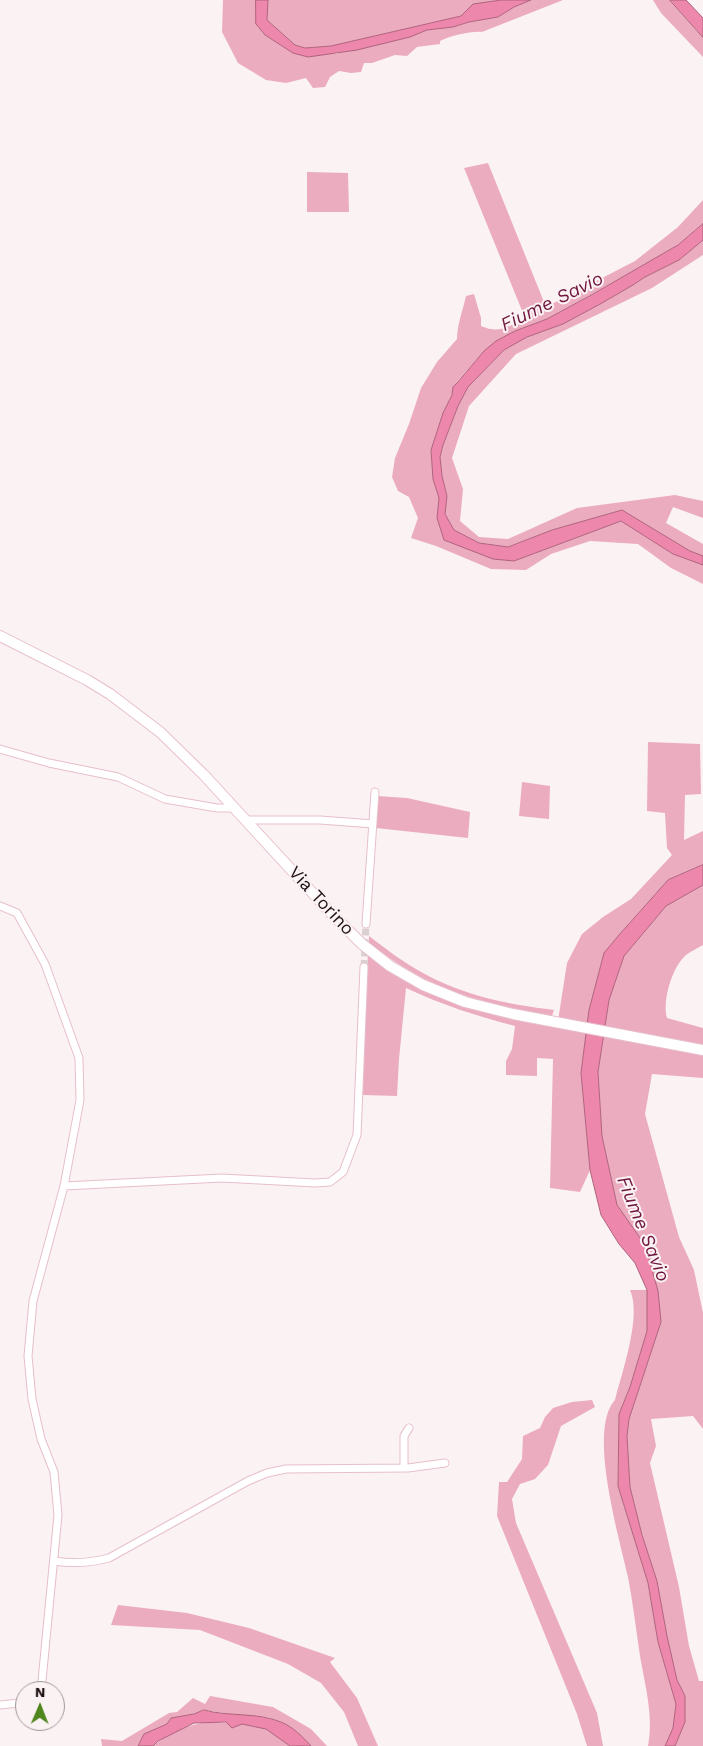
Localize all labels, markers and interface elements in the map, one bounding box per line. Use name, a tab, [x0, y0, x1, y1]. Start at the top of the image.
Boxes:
water label: Fiume Savio	[497, 267, 607, 337]
street label: Via Torino	[284, 862, 358, 940]
water label: Fiume Savio	[612, 1173, 674, 1285]
north arrow	[15, 1681, 65, 1731]
text: N	[35, 1684, 46, 1700]

